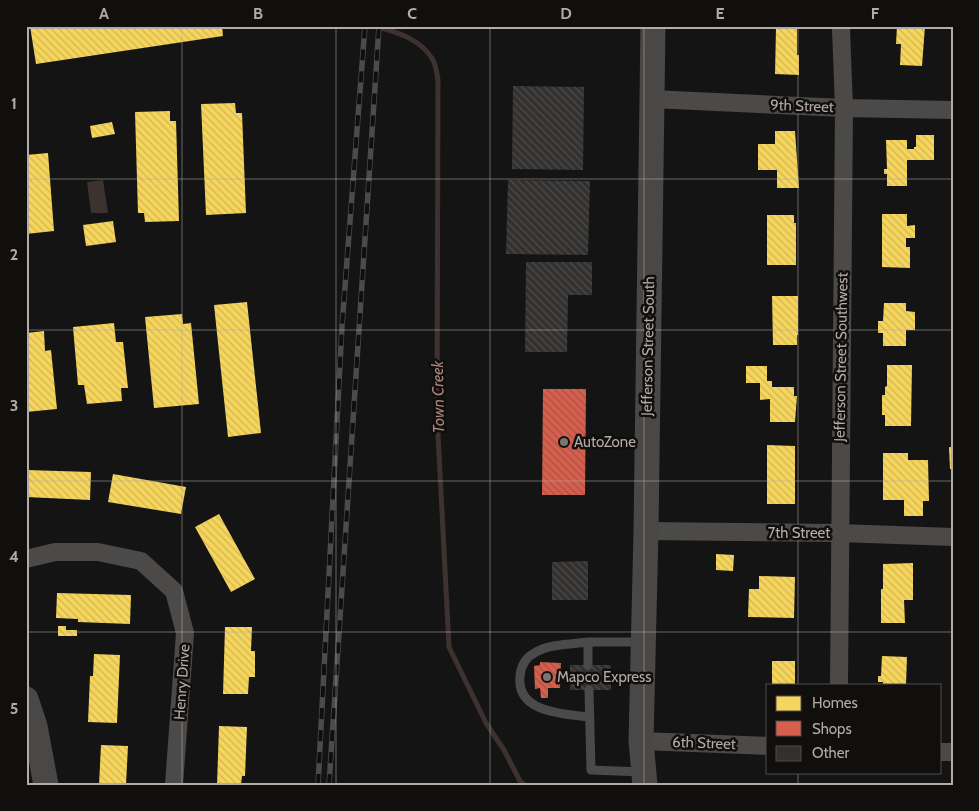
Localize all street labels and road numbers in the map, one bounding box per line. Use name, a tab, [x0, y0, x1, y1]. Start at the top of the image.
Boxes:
street label: 9th Street	[770, 96, 834, 116]
street label: Jefferson Street Southwest	[831, 272, 851, 443]
street label: Jefferson Street South	[638, 276, 658, 417]
street label: 7th Street	[768, 524, 830, 542]
street label: Henry Drive	[170, 643, 194, 720]
street label: 6th Street	[672, 733, 736, 753]

